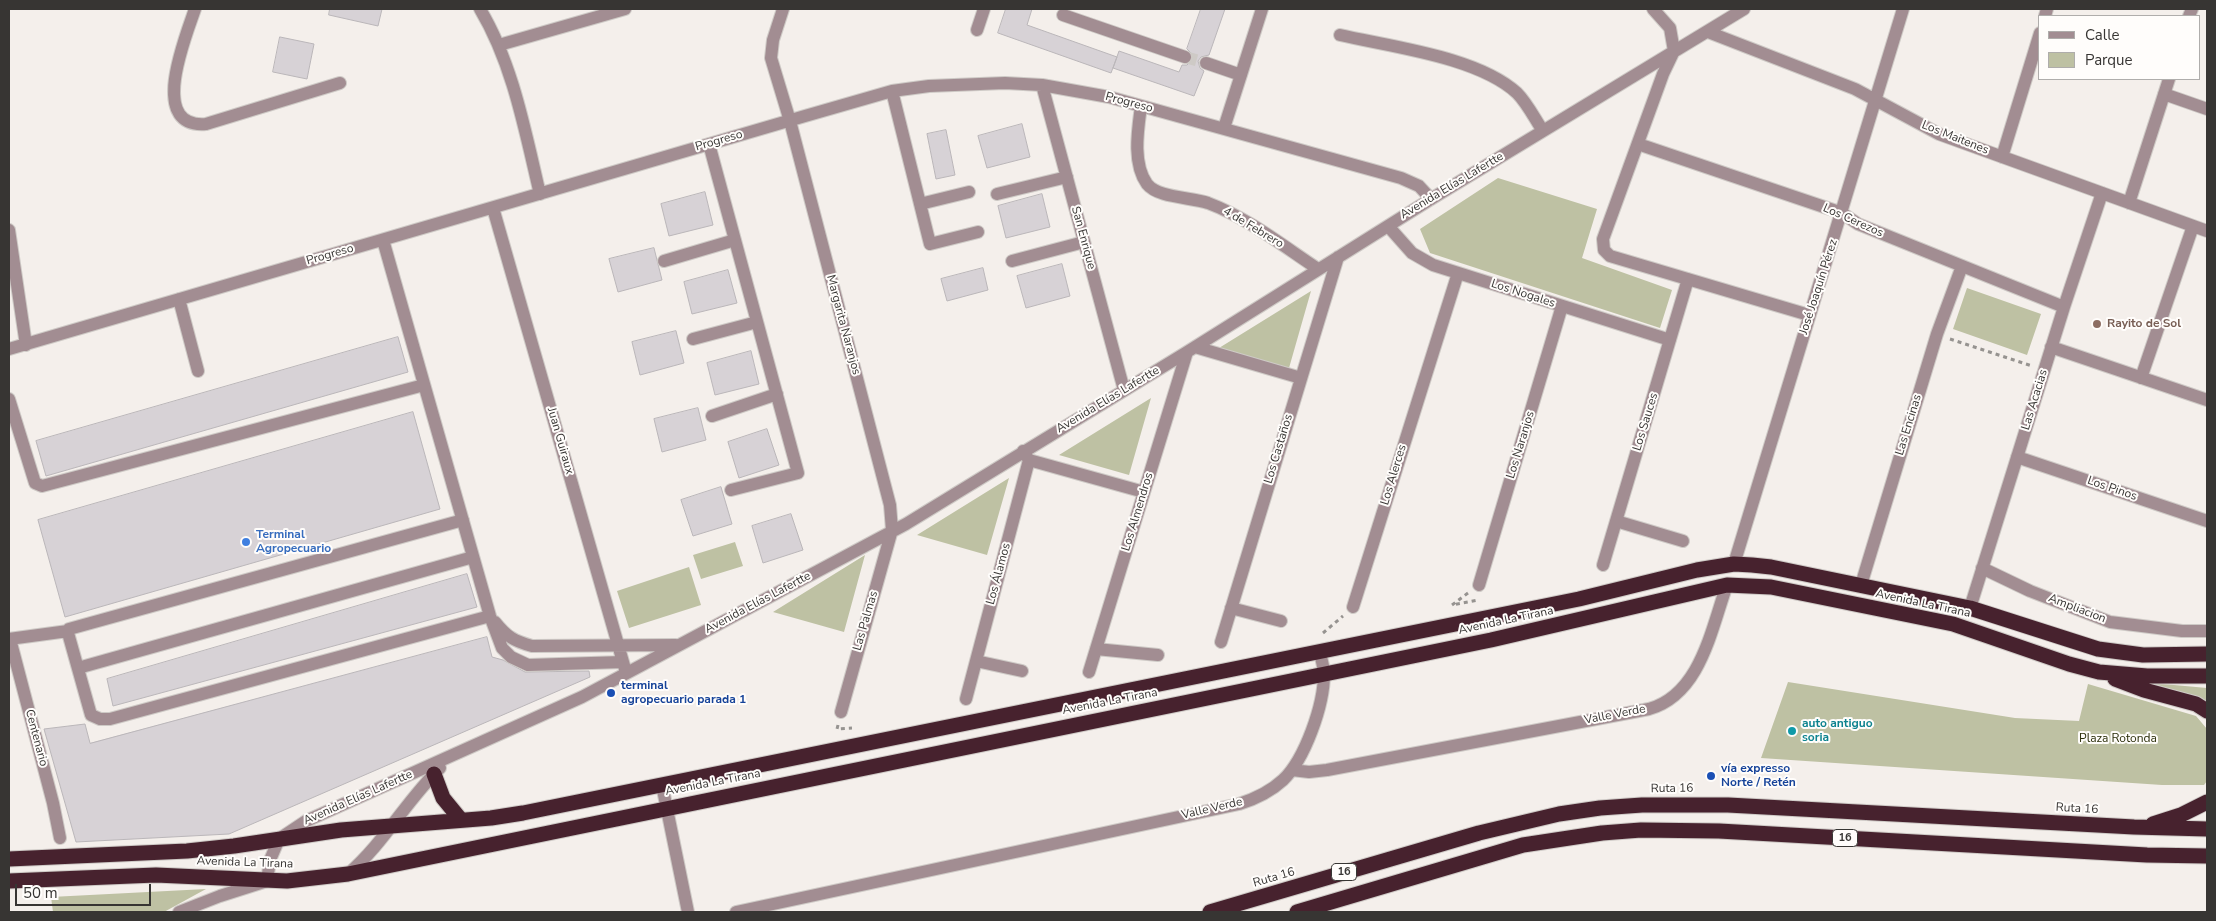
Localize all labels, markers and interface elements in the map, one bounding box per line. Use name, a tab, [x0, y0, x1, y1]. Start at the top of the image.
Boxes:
legend	[2038, 15, 2201, 80]
text: Calle	[2085, 25, 2120, 45]
text: Parque	[2085, 50, 2133, 70]
street label: Progreso	[1104, 90, 1154, 116]
street label: Los Maitenes	[1919, 118, 1991, 158]
street label: Progreso	[694, 127, 744, 155]
street label: Avenida Elías Lafertte	[1398, 150, 1506, 222]
street label: Los Cerezos	[1821, 201, 1885, 241]
street label: 4 de Febrero	[1220, 204, 1286, 252]
street label: San Enrique	[1068, 205, 1098, 271]
street label: José Joaquín Pérez	[1797, 238, 1841, 336]
street label: Progreso	[305, 241, 355, 269]
street label: Margarita Naranjos	[823, 273, 863, 377]
street label: Los Nogales	[1489, 277, 1557, 311]
place label: Rayito de Sol	[2107, 317, 2181, 331]
marker: Rayito de Sol	[2091, 318, 2103, 330]
street label: Avenida Elías Lafertte	[1054, 364, 1162, 436]
street label: Las Acacias	[2019, 368, 2051, 432]
street label: Los Sauces	[1630, 391, 1662, 453]
street label: Las Encinas	[1893, 393, 1925, 457]
street label: Juan Guiraux	[544, 406, 576, 476]
street label: Los Naranjos	[1504, 409, 1538, 481]
street label: Los Castaños	[1262, 413, 1296, 485]
street label: Los Alerces	[1378, 443, 1410, 507]
street label: Los Almendros	[1119, 471, 1157, 553]
street label: Los Pinos	[2085, 474, 2139, 504]
place label: Terminal Agropecuario	[256, 528, 331, 556]
marker: Terminal Agropecuario	[240, 536, 252, 548]
street label: Los Álamos	[984, 542, 1014, 606]
street label: Avenida Elías Lafertte	[703, 569, 813, 637]
street label: Avenida La Tirana	[1874, 587, 1972, 621]
street label: Las Palmas	[851, 590, 881, 652]
street label: Ampliacion	[2046, 591, 2108, 627]
street label: Avenida La Tirana	[1457, 604, 1555, 638]
place label: terminal agropecuario parada 1	[621, 679, 746, 707]
street label: Avenida La Tirana	[1061, 686, 1159, 718]
marker: terminal agropecuario parada 1	[605, 687, 617, 699]
street label: Valle Verde	[1583, 702, 1647, 728]
street label: Centenario	[21, 708, 51, 768]
place label: auto antiguo soria	[1802, 717, 1873, 745]
marker: auto antiguo soria	[1786, 725, 1798, 737]
park label: Plaza Rotonda	[2079, 732, 2157, 746]
place label: vía expresso Norte / Retén	[1721, 762, 1796, 790]
street label: Avenida Elías Lafertte	[301, 767, 415, 829]
street label: Avenida La Tirana	[664, 767, 762, 799]
marker: vía expresso Norte / Retén	[1705, 770, 1717, 782]
street label: Ruta 16	[1650, 781, 1694, 797]
street label: Valle Verde	[1180, 795, 1244, 823]
street label: Ruta 16	[2055, 801, 2099, 817]
road number: 16	[1832, 830, 1858, 846]
street label: Avenida La Tirana	[196, 854, 294, 872]
road number: 16	[1332, 864, 1356, 880]
street label: Ruta 16	[1251, 865, 1297, 891]
scale bar	[18, 874, 154, 906]
text: 50 m	[23, 883, 58, 903]

